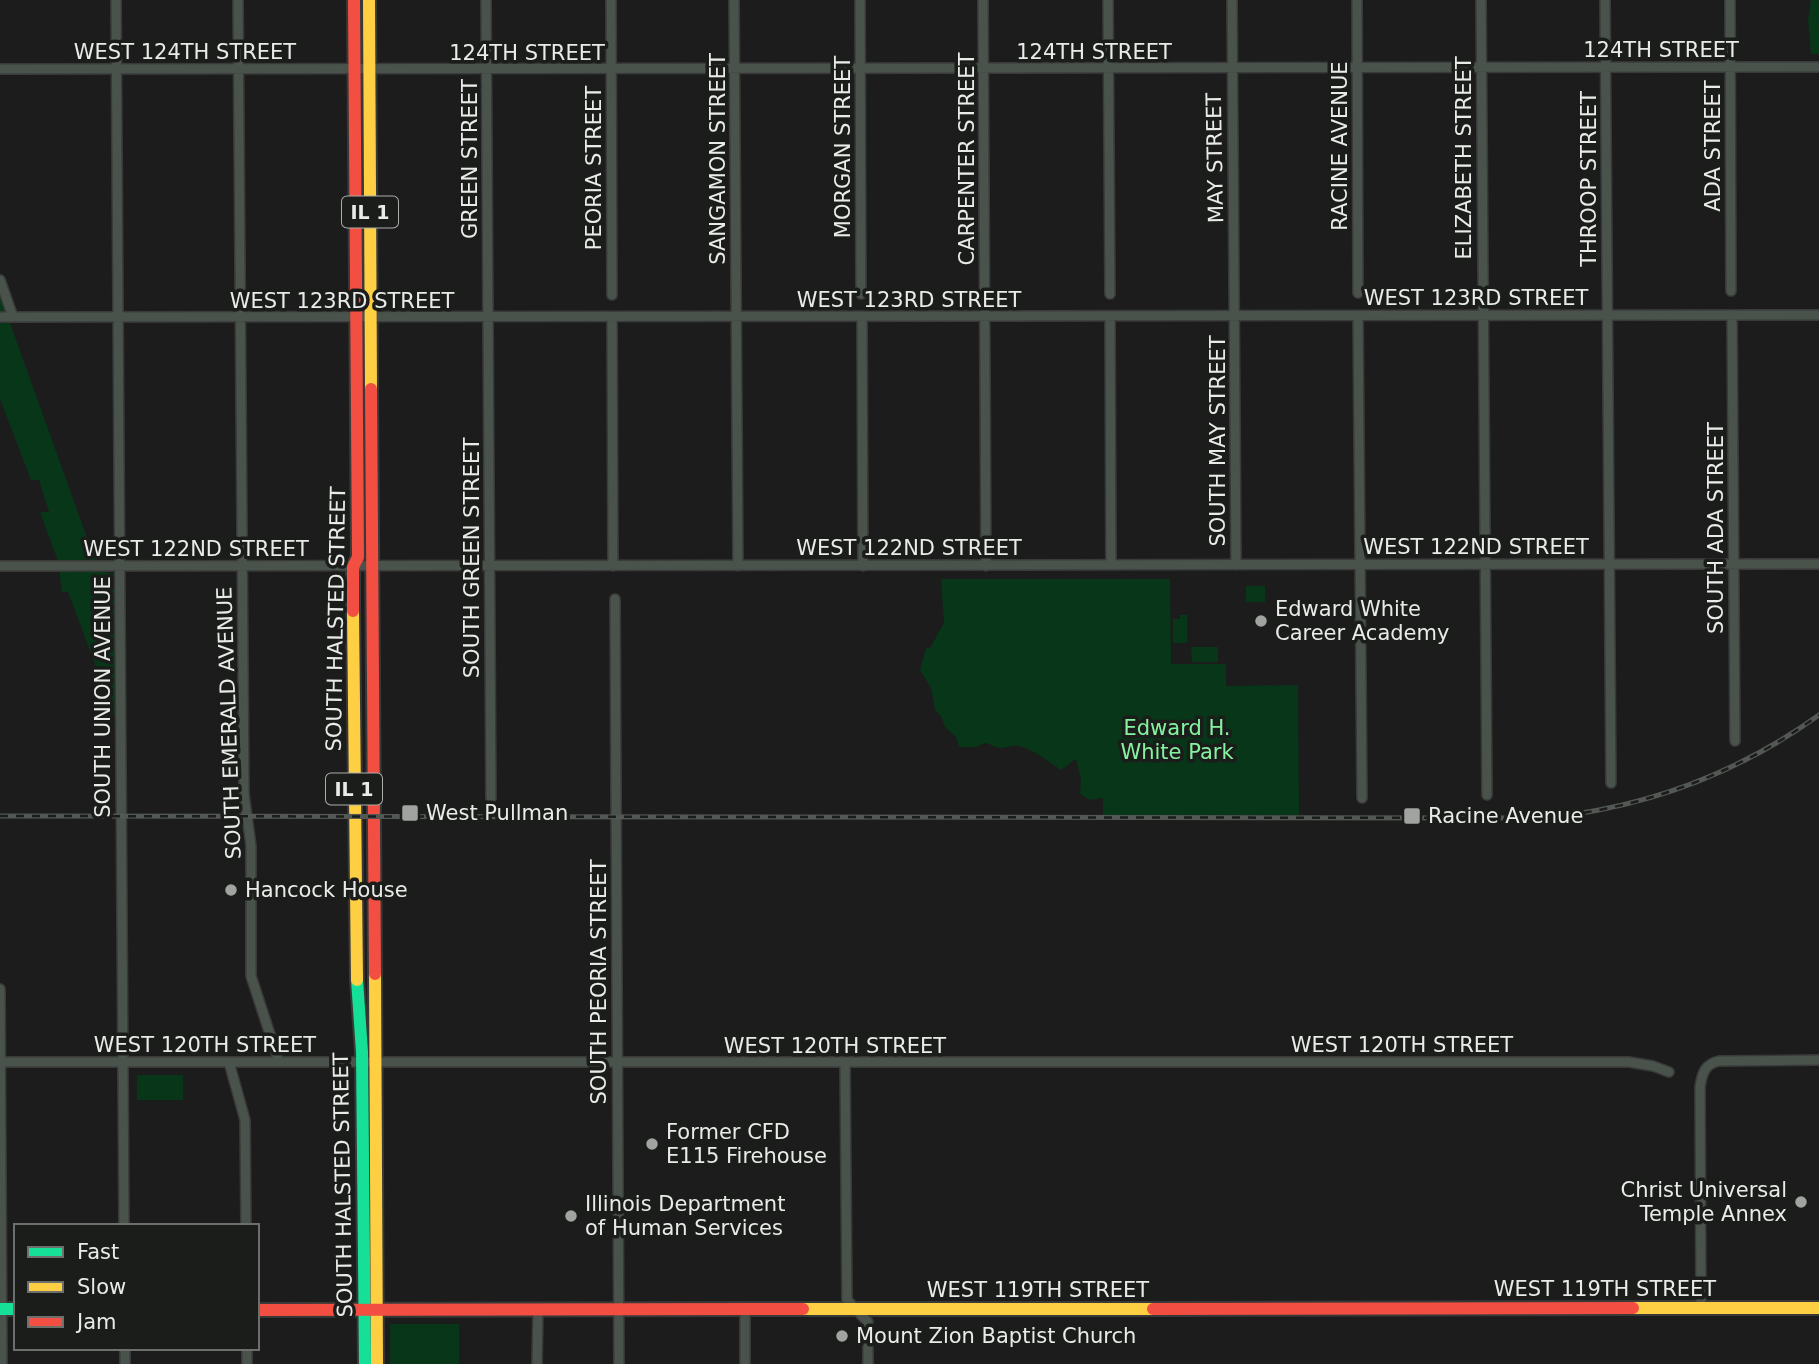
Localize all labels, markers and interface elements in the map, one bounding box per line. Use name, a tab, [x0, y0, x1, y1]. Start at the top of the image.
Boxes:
street label: 124TH STREET	[1583, 38, 1739, 62]
street label: WEST 124TH STREET	[74, 40, 296, 64]
street label: 124TH STREET	[1016, 40, 1172, 64]
street label: 124TH STREET	[449, 41, 605, 65]
street label: CARPENTER STREET	[955, 52, 979, 265]
street label: SANGAMON STREET	[706, 53, 730, 265]
street label: MORGAN STREET	[831, 56, 855, 238]
street label: ELIZABETH STREET	[1452, 56, 1476, 260]
street label: RACINE AVENUE	[1328, 61, 1352, 231]
street label: GREEN STREET	[458, 79, 482, 239]
street label: ADA STREET	[1701, 80, 1725, 212]
street label: PEORIA STREET	[582, 86, 606, 250]
street label: THROOP STREET	[1577, 91, 1601, 268]
street label: MAY STREET	[1202, 92, 1228, 223]
road number: IL 1	[342, 196, 398, 228]
street label: WEST 123RD STREET	[1364, 286, 1588, 310]
street label: WEST 123RD STREET	[797, 288, 1021, 312]
street label: WEST 123RD STREET	[230, 289, 454, 313]
street label: SOUTH MAY STREET	[1206, 335, 1230, 547]
street label: SOUTH ADA STREET	[1704, 422, 1728, 634]
street label: SOUTH GREEN STREET	[460, 438, 484, 678]
street label: SOUTH HALSTED STREET	[322, 486, 350, 752]
street label: WEST 122ND STREET	[1363, 535, 1589, 559]
street label: WEST 122ND STREET	[796, 536, 1022, 560]
street label: WEST 122ND STREET	[83, 537, 309, 561]
street label: SOUTH UNION AVENUE	[91, 576, 115, 818]
street label: SOUTH EMERALD AVENUE	[212, 586, 246, 860]
place label: Edward White Career Academy	[1275, 597, 1449, 645]
marker: Edward White Career Academy	[1253, 613, 1269, 629]
park label: Edward H. White Park	[1120, 716, 1234, 764]
road number: IL 1	[326, 774, 382, 804]
place label: West Pullman	[426, 801, 568, 825]
marker: West Pullman	[400, 803, 420, 823]
place label: Racine Avenue	[1428, 804, 1583, 828]
marker: Racine Avenue	[1402, 806, 1422, 826]
street label: SOUTH PEORIA STREET	[587, 859, 611, 1104]
place label: Hancock House	[245, 878, 408, 902]
marker: Hancock House	[223, 882, 239, 898]
street label: WEST 120TH STREET	[94, 1033, 316, 1057]
street label: WEST 120TH STREET	[1291, 1033, 1513, 1057]
street label: WEST 120TH STREET	[724, 1034, 946, 1058]
street label: SOUTH HALSTED STREET	[329, 1052, 357, 1318]
place label: Former CFD E115 Firehouse	[666, 1120, 827, 1168]
marker: Former CFD E115 Firehouse	[644, 1136, 660, 1152]
place label: Christ Universal Temple Annex	[1621, 1178, 1787, 1226]
place label: Illinois Department of Human Services	[585, 1192, 785, 1240]
marker: Christ Universal Temple Annex	[1793, 1194, 1809, 1210]
marker: Illinois Department of Human Services	[563, 1208, 579, 1224]
legend	[14, 1224, 259, 1350]
text: Fast	[77, 1240, 119, 1264]
text: Slow	[77, 1275, 126, 1299]
street label: WEST 119TH STREET	[1494, 1277, 1716, 1301]
street label: WEST 119TH STREET	[927, 1278, 1149, 1302]
text: Jam	[75, 1310, 117, 1334]
place label: Mount Zion Baptist Church	[856, 1324, 1136, 1348]
marker: Mount Zion Baptist Church	[834, 1328, 850, 1344]

